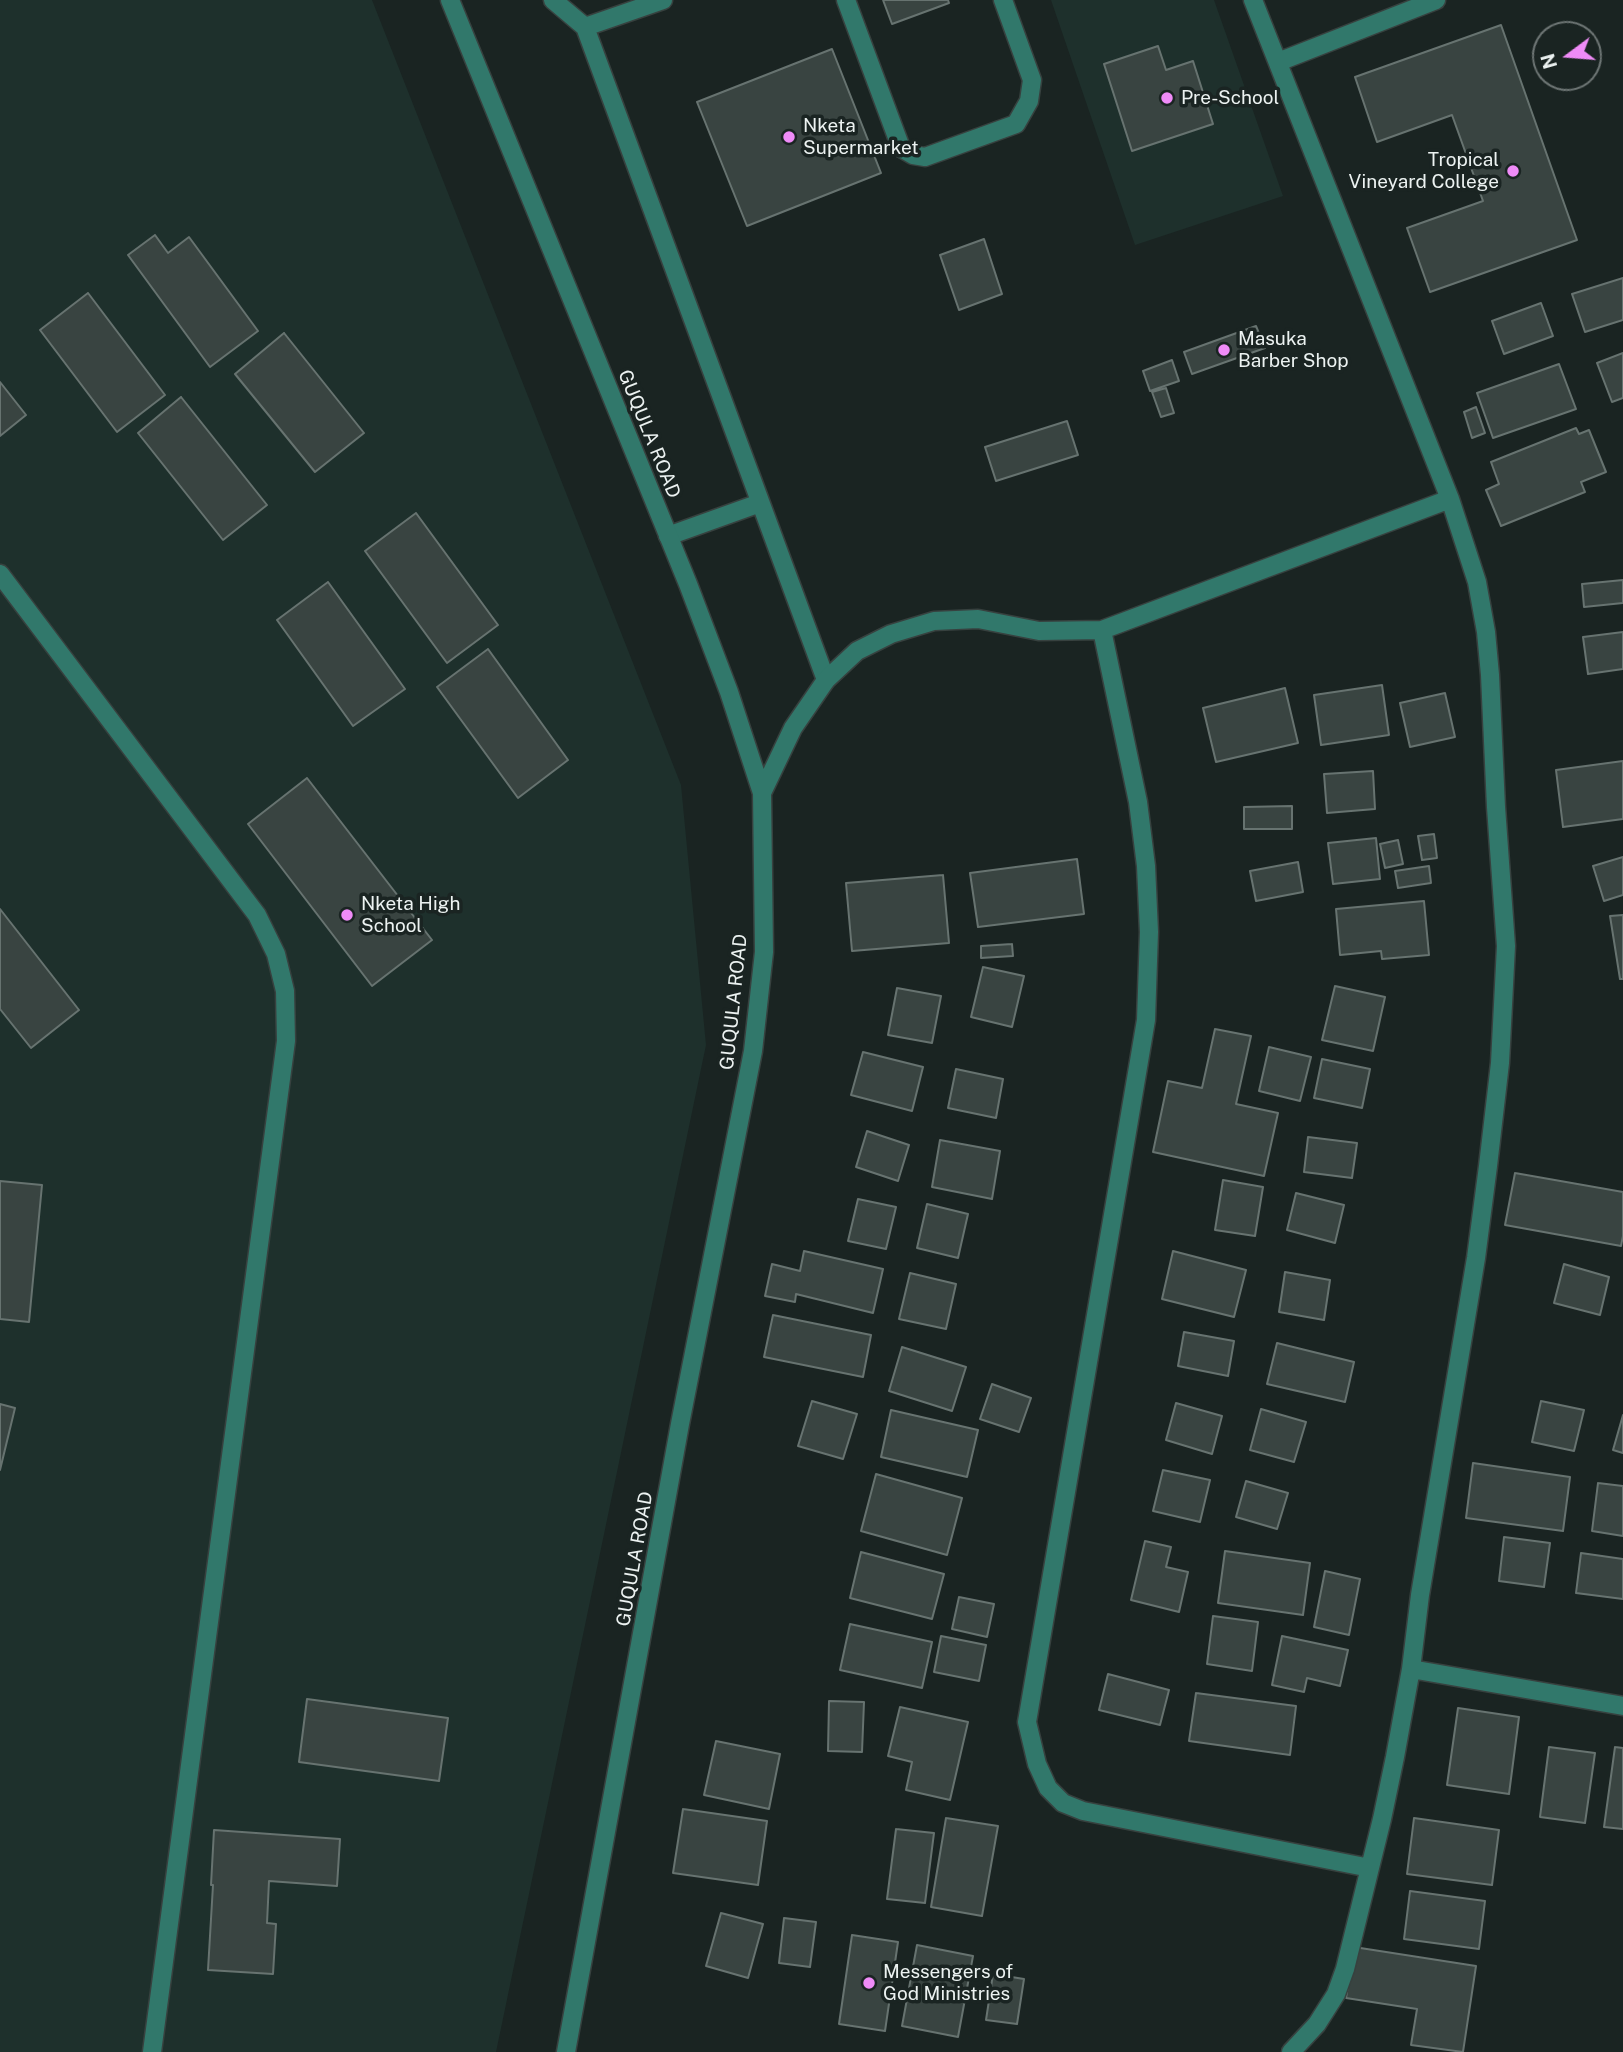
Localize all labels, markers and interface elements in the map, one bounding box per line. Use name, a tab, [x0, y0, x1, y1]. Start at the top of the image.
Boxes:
north arrow	[1532, 21, 1602, 91]
text: N	[1536, 51, 1561, 71]
place label: Pre-School	[1181, 87, 1279, 109]
marker: Pre-School	[1159, 90, 1175, 106]
place label: Nketa Supermarket	[803, 115, 919, 159]
marker: Nketa Supermarket	[781, 129, 797, 145]
place label: Tropical Vineyard College	[1349, 149, 1499, 193]
marker: Tropical Vineyard College	[1505, 163, 1521, 179]
place label: Masuka Barber Shop	[1238, 328, 1349, 372]
marker: Masuka Barber Shop	[1216, 342, 1232, 358]
street label: GUQULA ROAD	[613, 366, 685, 502]
place label: Nketa High School	[361, 893, 460, 937]
marker: Nketa High School	[339, 907, 355, 923]
street label: GUQULA ROAD	[716, 933, 752, 1071]
street label: GUQULA ROAD	[612, 1490, 658, 1628]
place label: Messengers of God Ministries	[883, 1961, 1013, 2005]
marker: Messengers of God Ministries	[861, 1975, 877, 1991]

